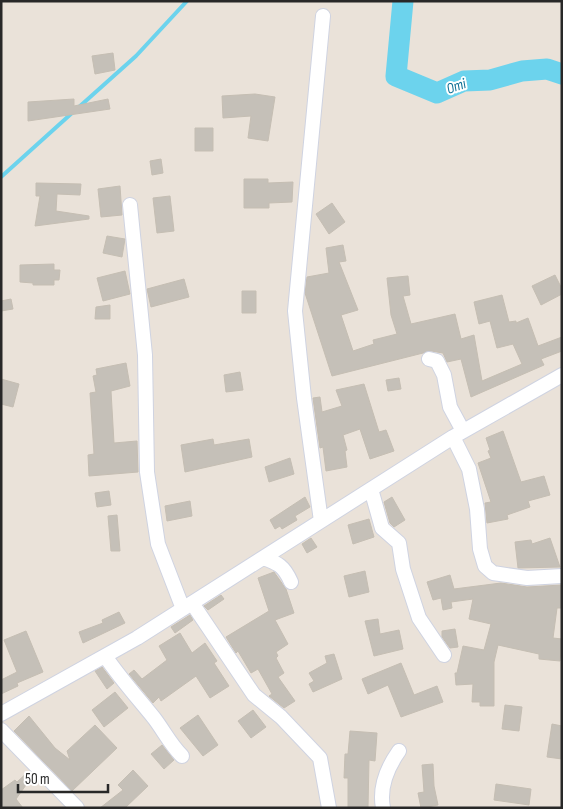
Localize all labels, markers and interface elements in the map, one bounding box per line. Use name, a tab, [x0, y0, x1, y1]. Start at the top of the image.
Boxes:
water label: Omi	[444, 74, 470, 99]
scale bar	[18, 762, 108, 794]
text: 50 m	[25, 770, 50, 789]

